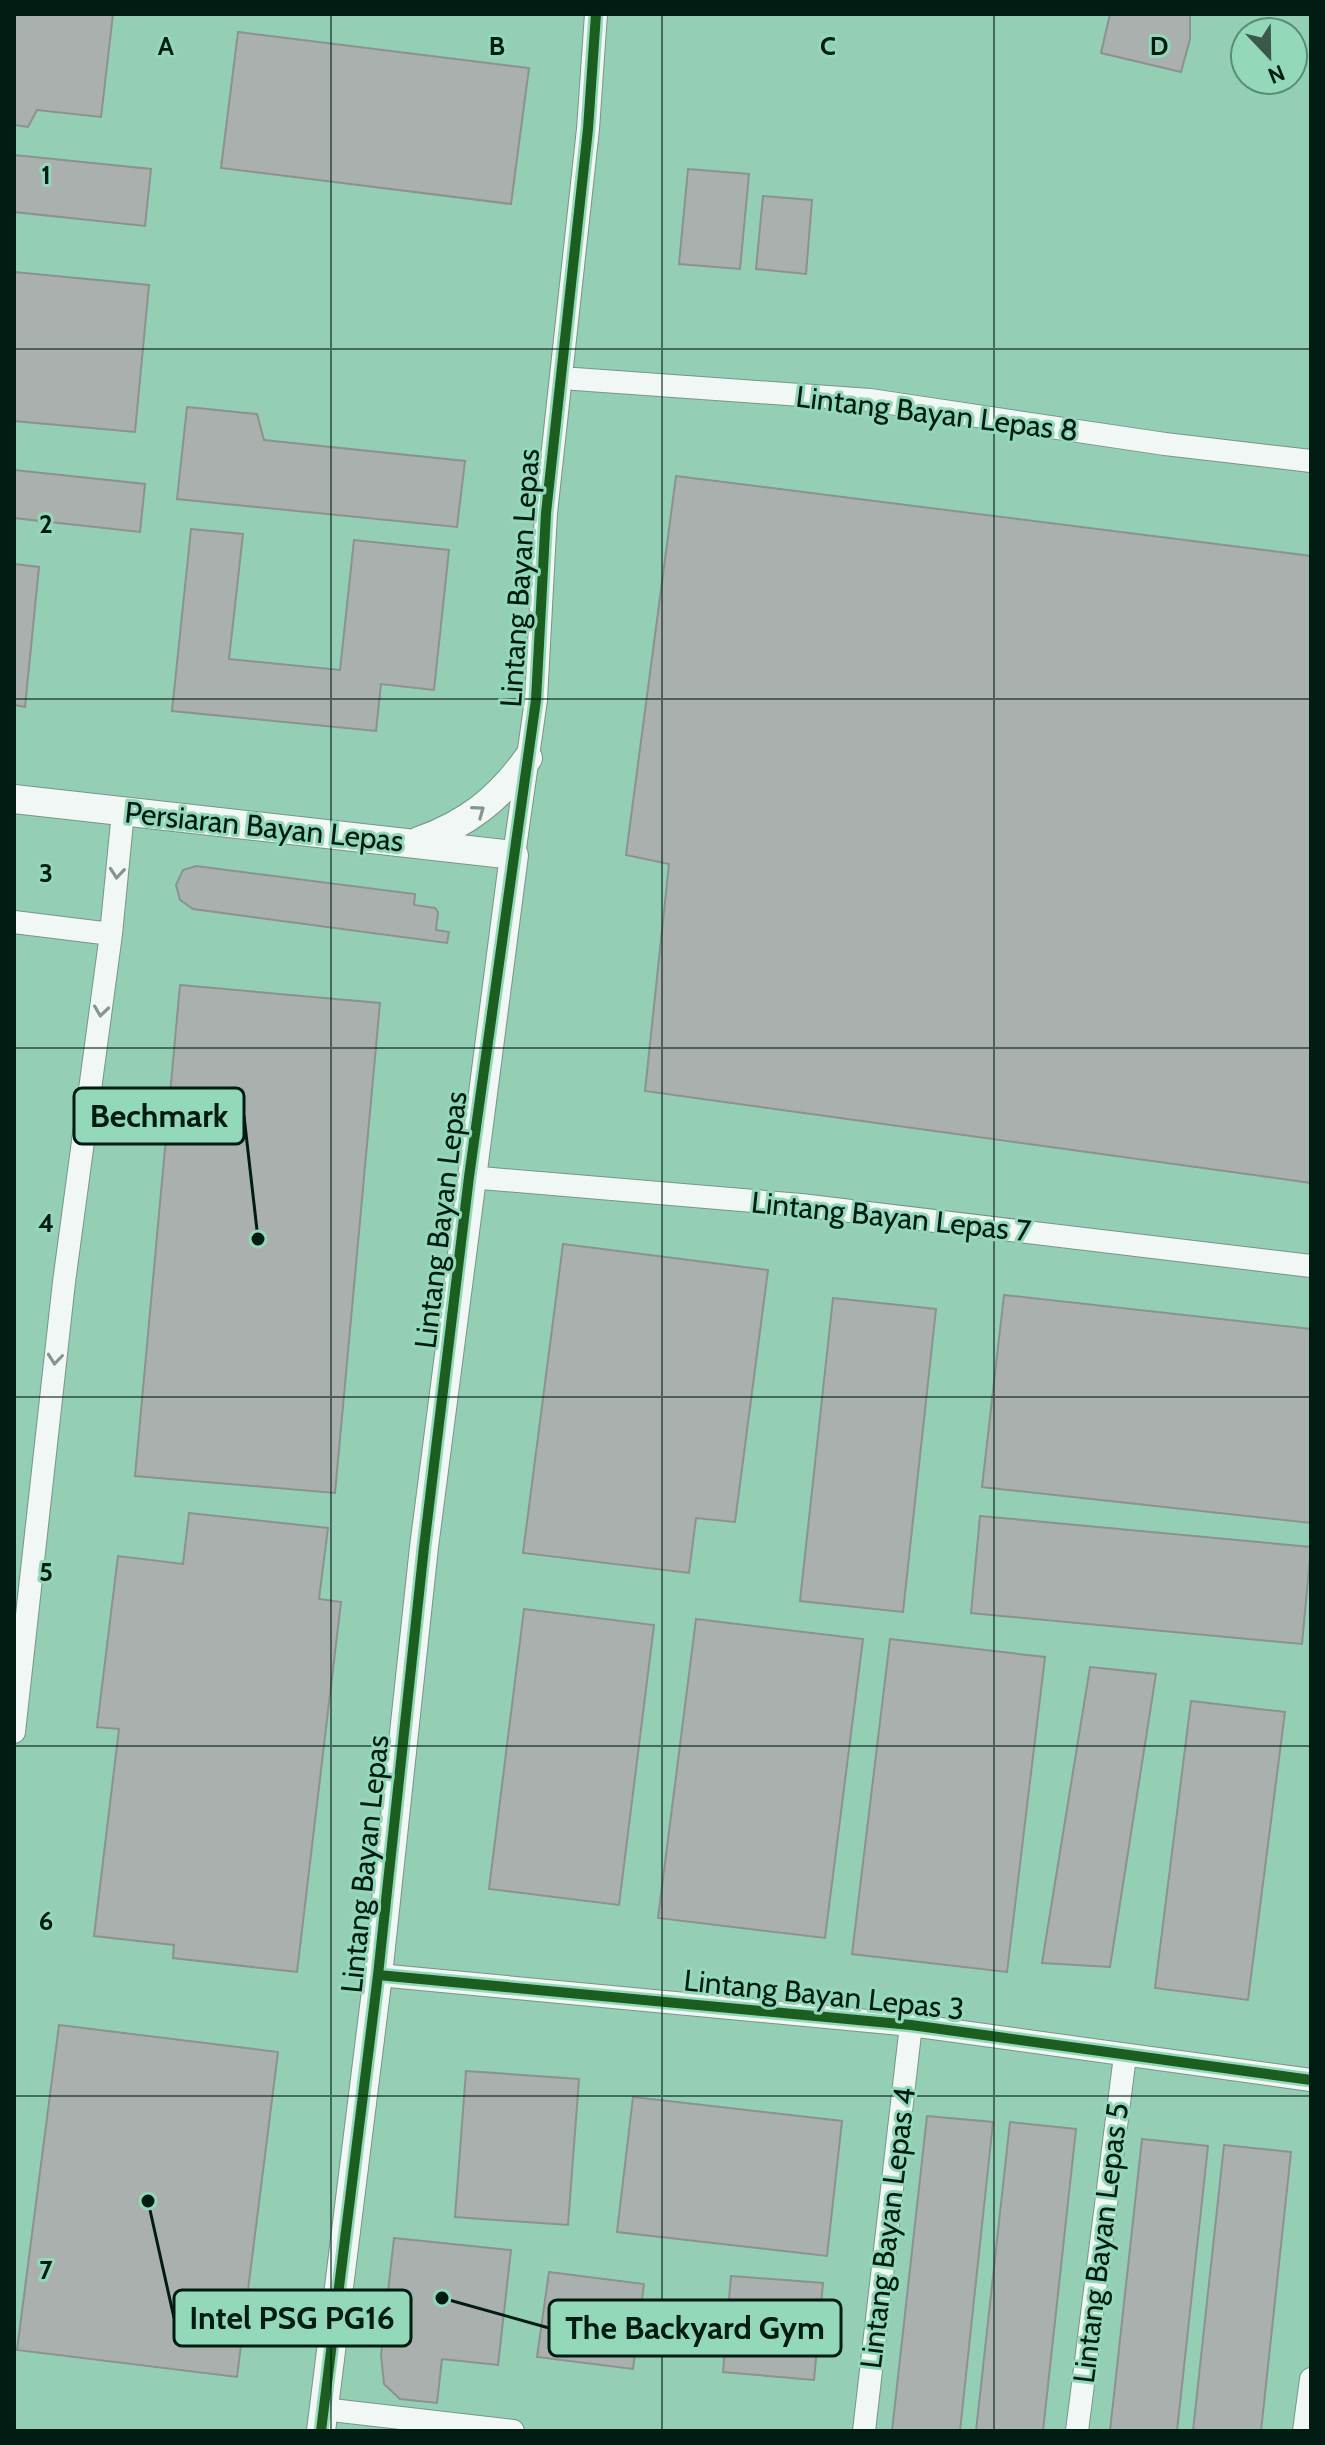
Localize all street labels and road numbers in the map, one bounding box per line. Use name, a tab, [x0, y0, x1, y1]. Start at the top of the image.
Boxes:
street label: Lintang Bayan Lepas 8	[794, 378, 1080, 449]
street label: Lintang Bayan Lepas	[492, 447, 547, 709]
street label: Persiaran Bayan Lepas	[123, 793, 405, 860]
street label: Lintang Bayan Lepas	[406, 1089, 475, 1351]
street label: Lintang Bayan Lepas 7	[749, 1183, 1033, 1250]
street label: Lintang Bayan Lepas	[333, 1733, 396, 1995]
street label: Lintang Bayan Lepas 3	[682, 1961, 966, 2028]
street label: Lintang Bayan Lepas 4	[852, 2085, 923, 2371]
street label: Lintang Bayan Lepas 5	[1065, 2101, 1136, 2385]

